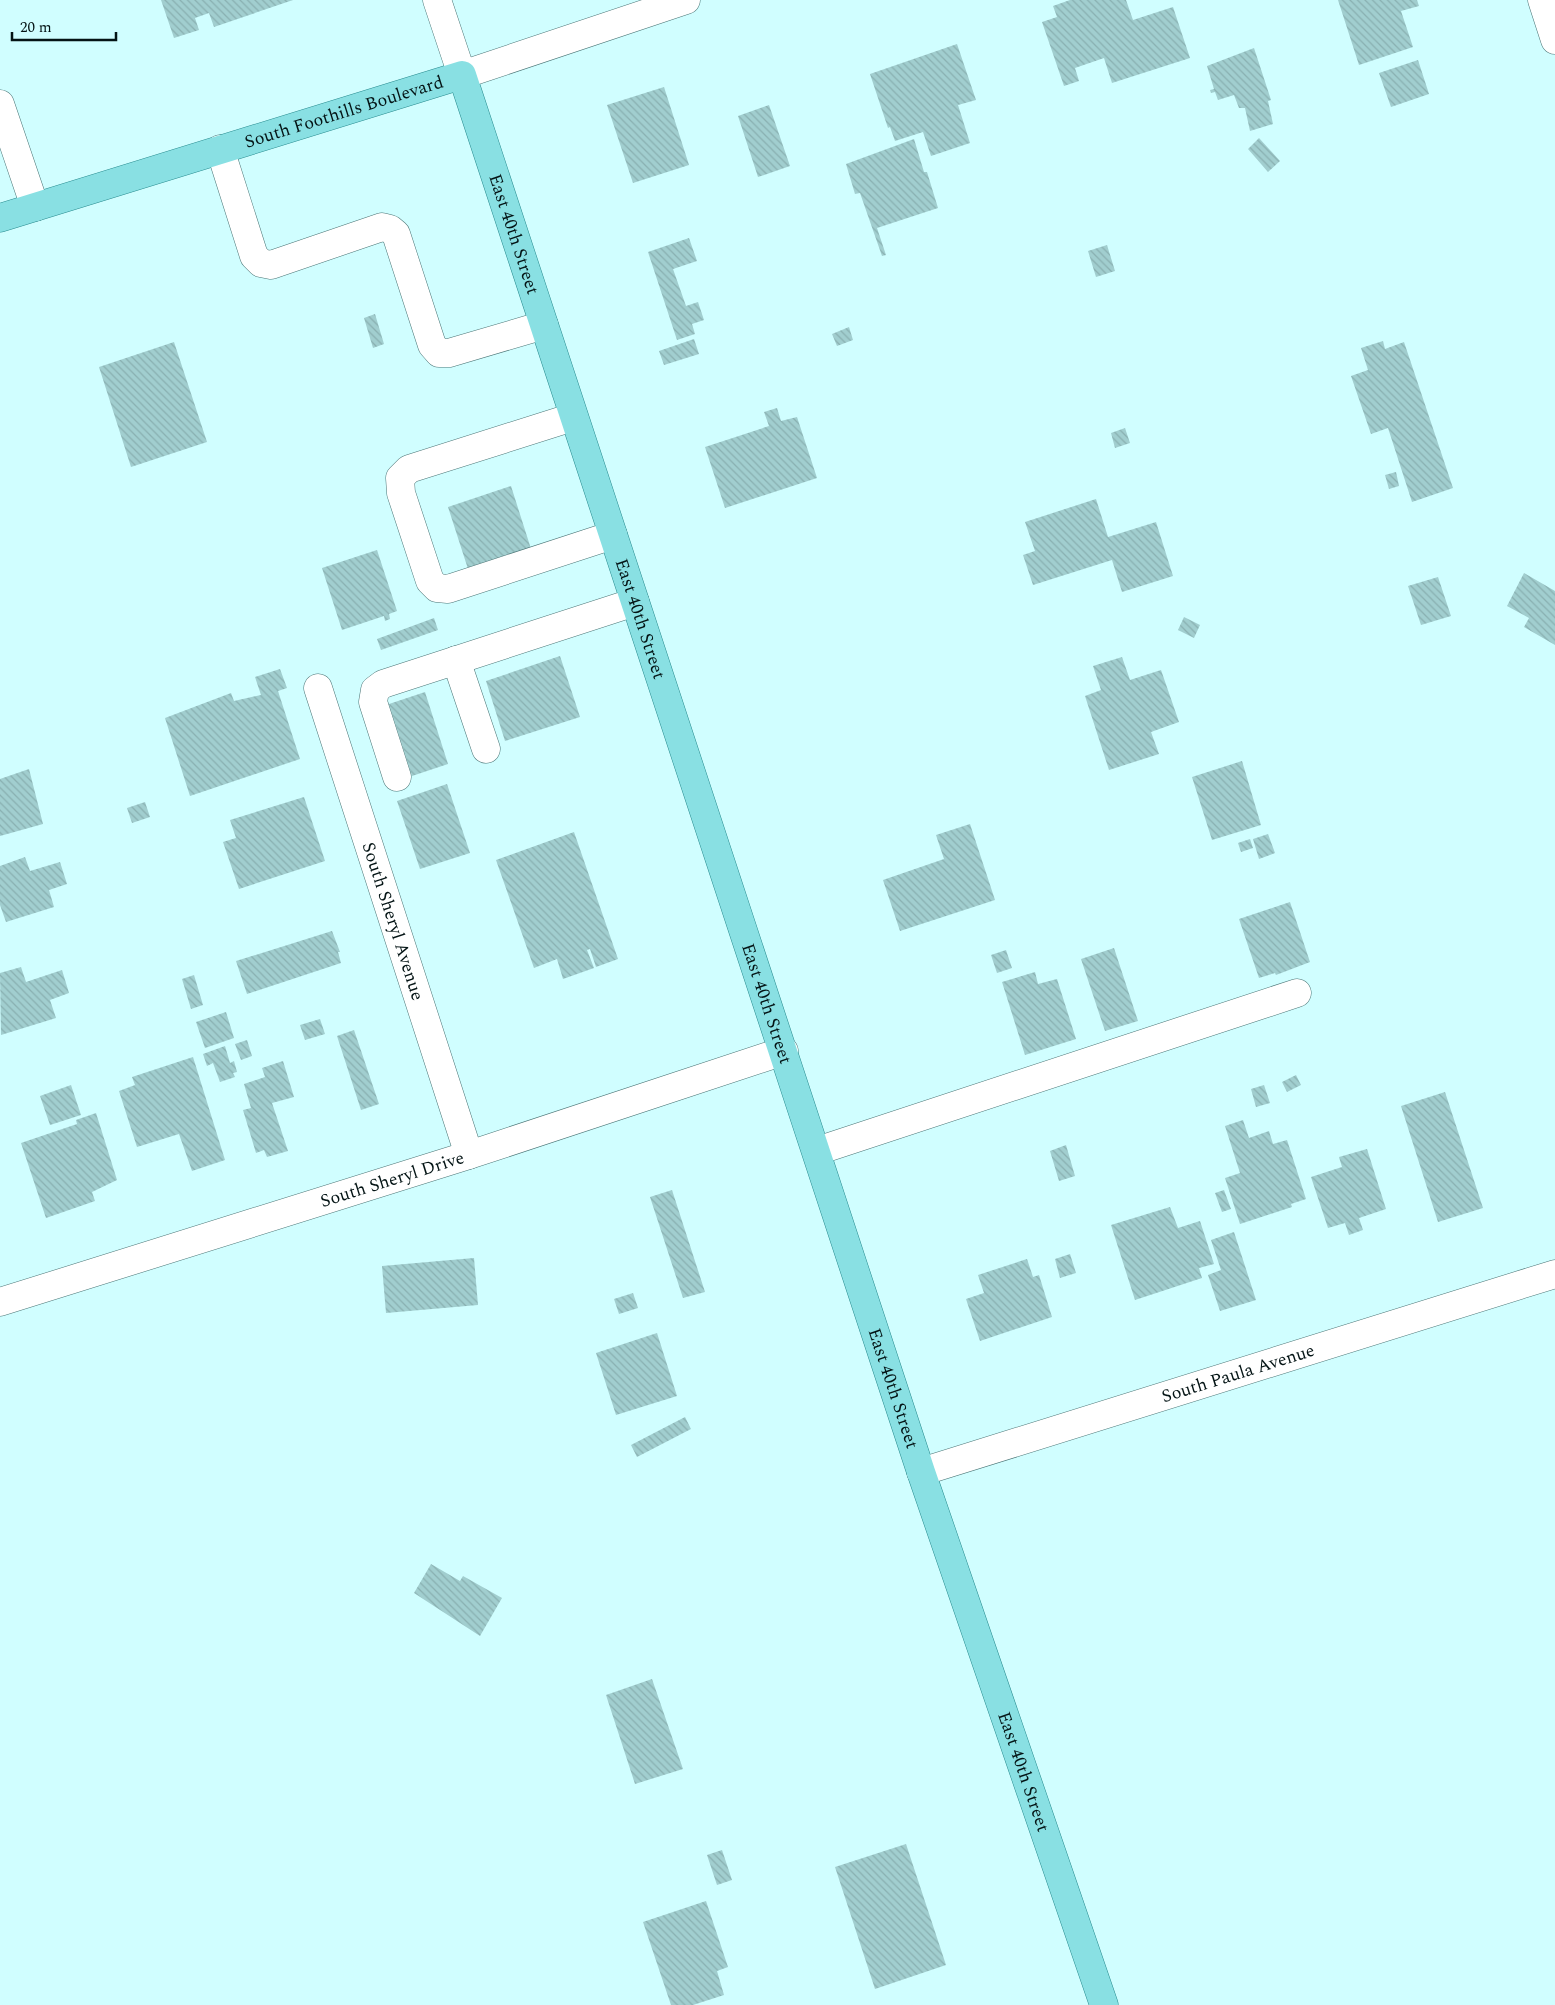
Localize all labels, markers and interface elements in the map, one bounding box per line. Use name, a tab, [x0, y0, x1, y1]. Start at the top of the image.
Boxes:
scale bar	[12, 10, 116, 42]
text: 20 m	[20, 16, 52, 39]
street label: South Foothills Boulevard	[241, 69, 447, 156]
street label: East 40th Street	[481, 170, 546, 298]
street label: East 40th Street	[608, 555, 673, 683]
street label: South Sheryl Avenue	[355, 839, 431, 1004]
street label: East 40th Street	[734, 940, 799, 1068]
street label: South Sheryl Drive	[317, 1144, 468, 1215]
street label: East 40th Street	[861, 1325, 925, 1452]
street label: South Paula Avenue	[1158, 1337, 1318, 1410]
street label: East 40th Street	[990, 1708, 1057, 1836]

